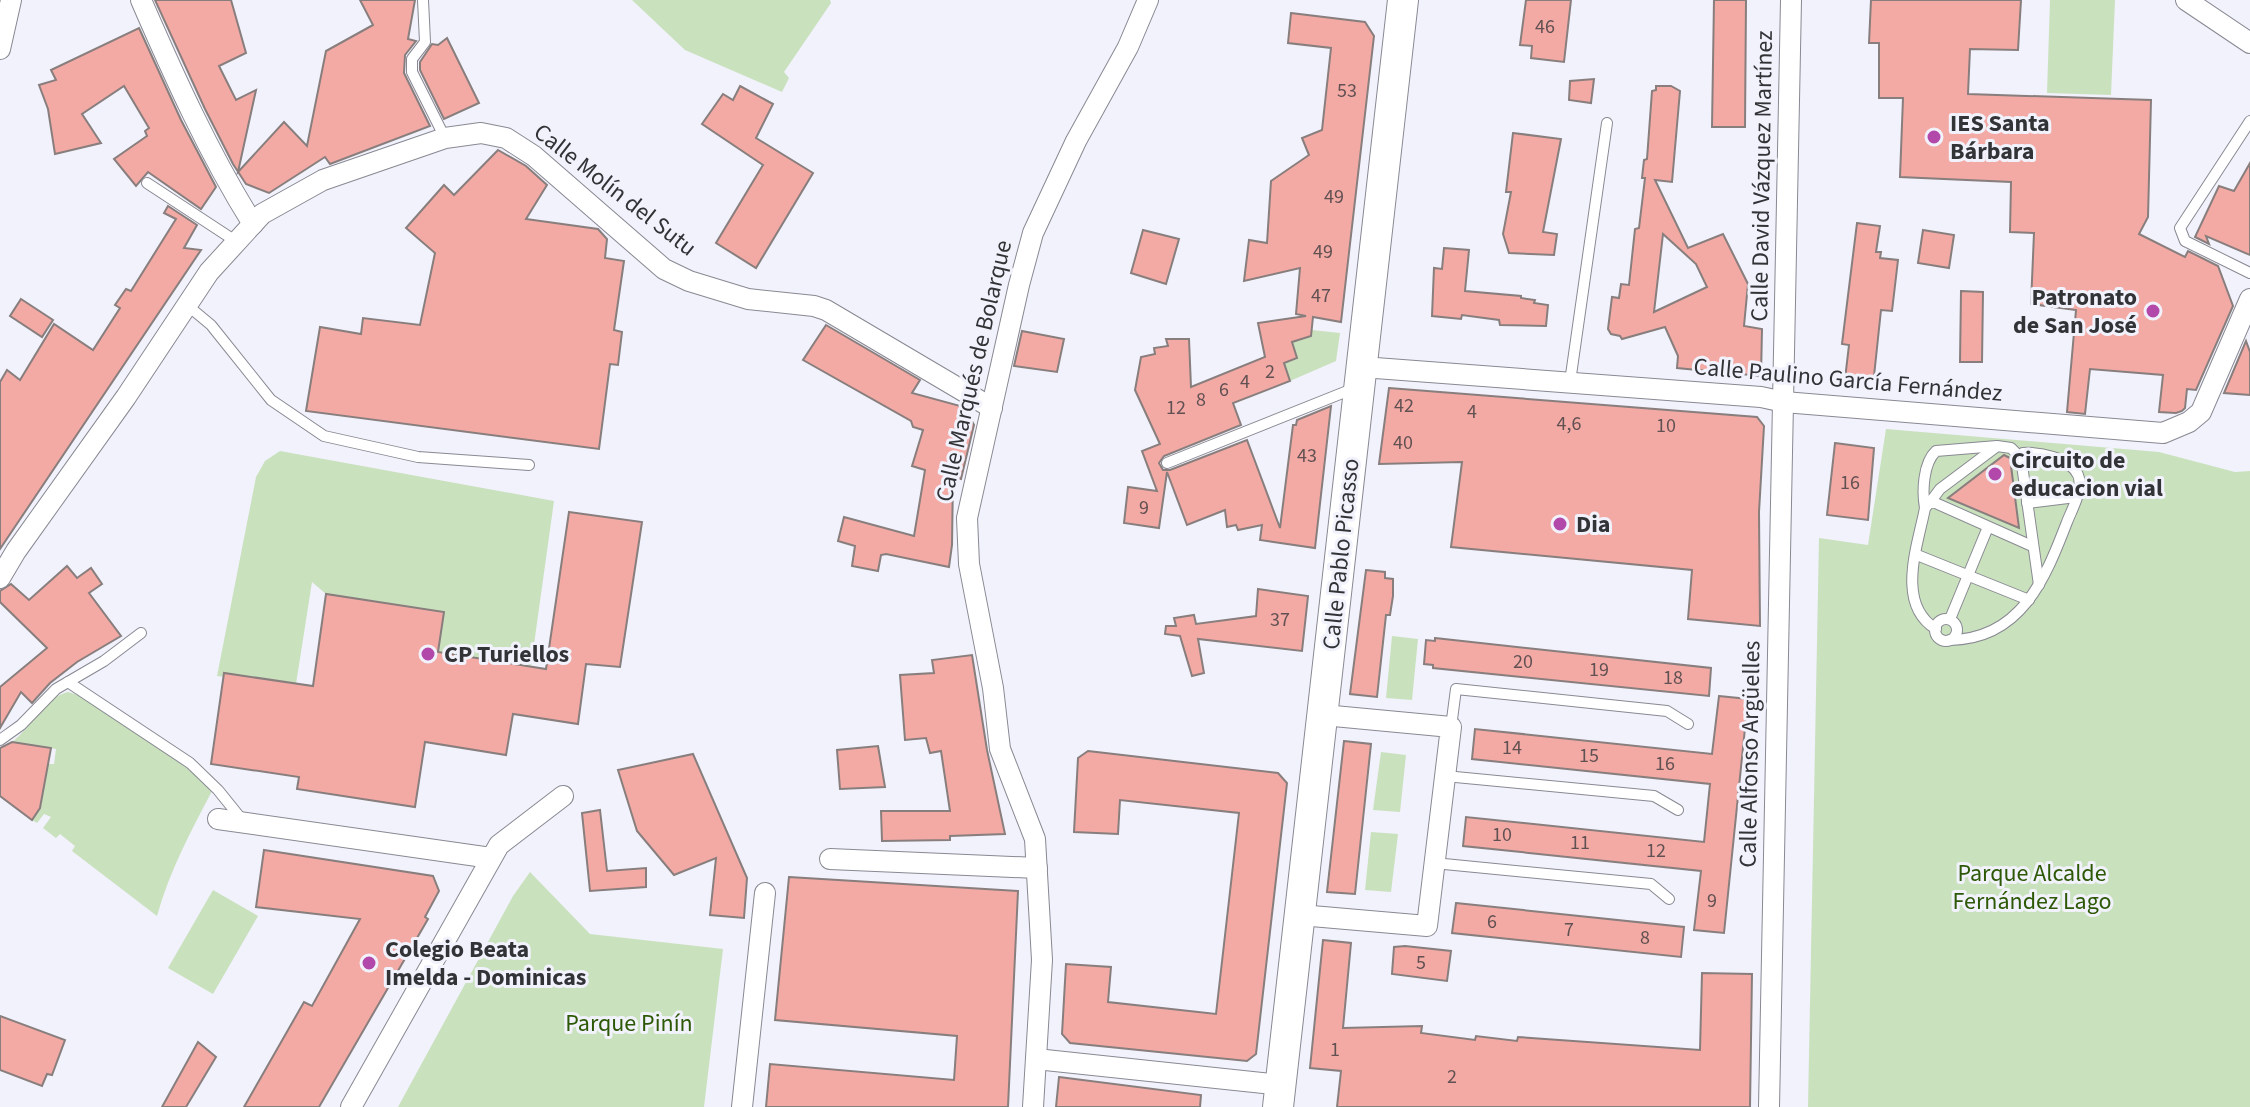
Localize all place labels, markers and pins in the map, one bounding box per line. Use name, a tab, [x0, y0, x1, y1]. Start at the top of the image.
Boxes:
place label: IES Santa Bárbara	[1950, 106, 2050, 169]
marker: IES Santa Bárbara	[1925, 128, 1943, 146]
place label: Patronato de San José	[2013, 280, 2137, 343]
marker: Patronato de San José	[2144, 302, 2162, 320]
place label: Circuito de educacion vial	[2011, 443, 2163, 506]
marker: Circuito de educacion vial	[1986, 465, 2004, 483]
place label: Dia	[1576, 507, 1611, 542]
marker: Dia	[1551, 515, 1569, 533]
place label: CP Turiellos	[444, 637, 569, 672]
marker: CP Turiellos	[419, 645, 437, 663]
place label: Colegio Beata Imelda - Dominicas	[385, 932, 586, 995]
marker: Colegio Beata Imelda - Dominicas	[360, 954, 378, 972]

